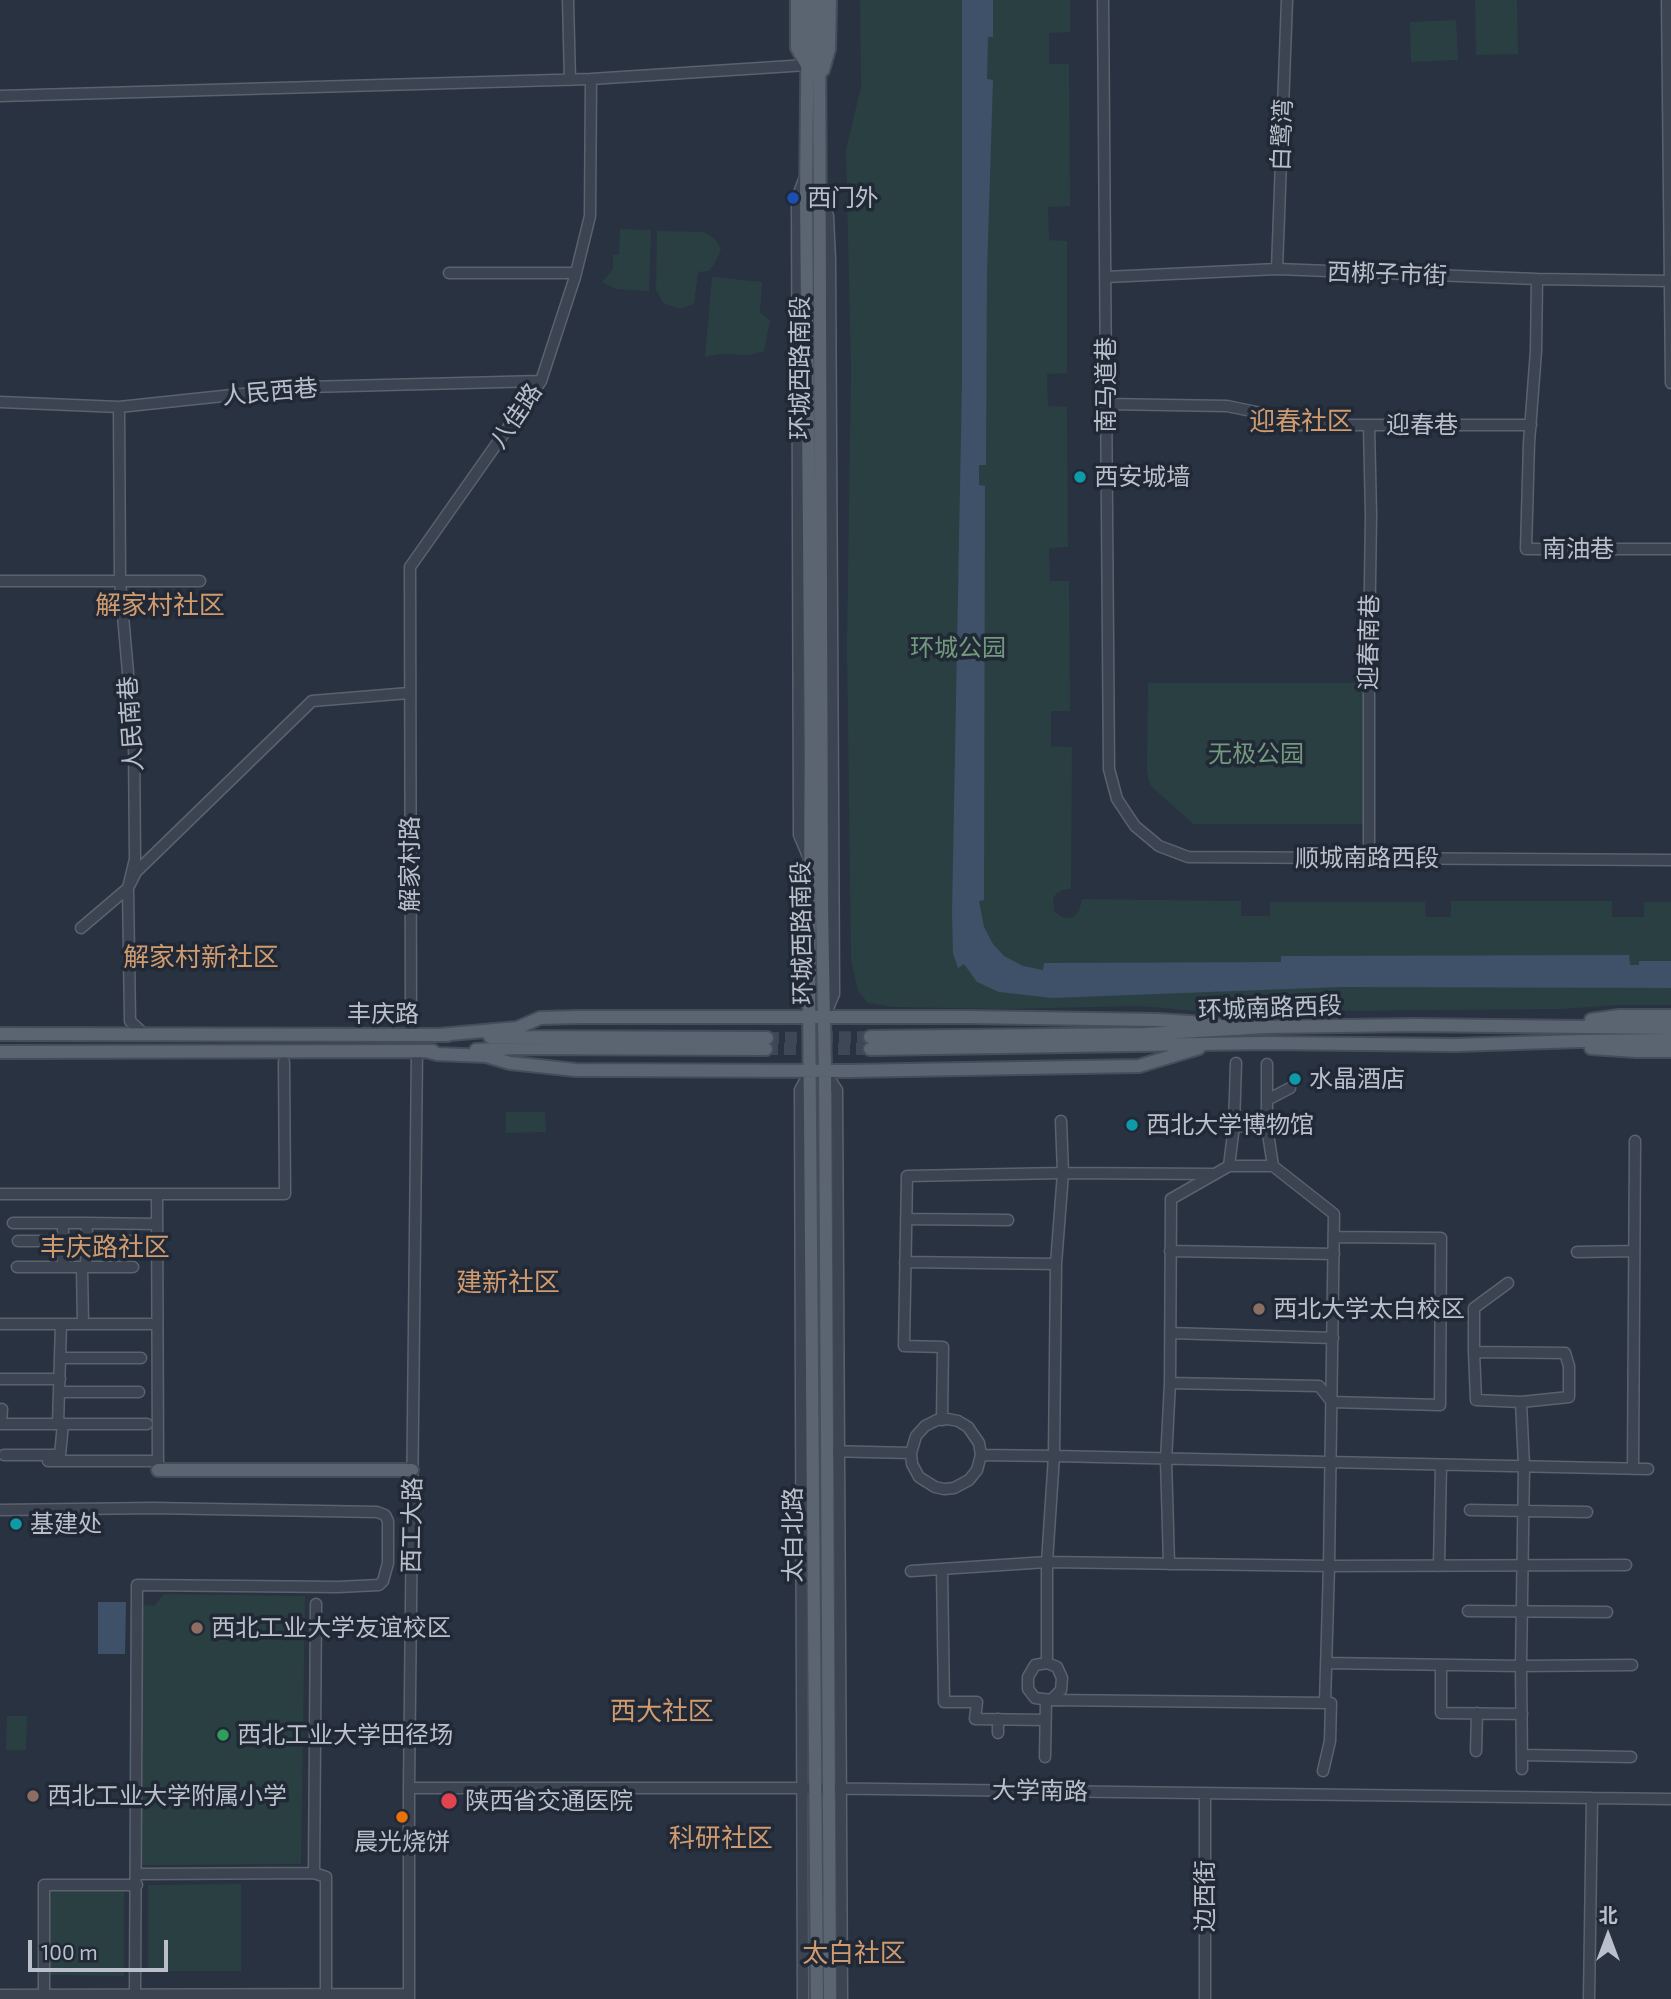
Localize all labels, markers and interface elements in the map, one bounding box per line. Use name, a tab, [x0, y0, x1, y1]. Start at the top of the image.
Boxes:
street label: 白鹭湾	[1266, 99, 1298, 171]
place label: 西门外	[807, 184, 879, 212]
marker: 西门外	[785, 190, 801, 206]
street label: 西梆子市街	[1327, 258, 1447, 290]
street label: 环城西路南段	[786, 296, 814, 440]
street label: 南马道巷	[1092, 337, 1120, 433]
street label: 人民西巷	[221, 373, 319, 411]
street label: 八佳路	[484, 378, 548, 454]
district label: 迎春社区	[1249, 405, 1353, 437]
street label: 迎春巷	[1386, 411, 1458, 439]
place label: 西安城墙	[1094, 463, 1190, 491]
marker: 西安城墙	[1072, 469, 1088, 485]
street label: 南油巷	[1542, 535, 1614, 563]
district label: 解家村社区	[95, 589, 225, 621]
street label: 迎春南巷	[1354, 594, 1384, 690]
park label: 环城公园	[910, 634, 1006, 662]
street label: 人民南巷	[113, 675, 149, 773]
park label: 无极公园	[1208, 740, 1304, 768]
street label: 解家村路	[396, 816, 424, 912]
street label: 顺城南路西段	[1295, 844, 1439, 872]
street label: 环城西路南段	[786, 861, 818, 1005]
district label: 解家村新社区	[123, 941, 279, 973]
street label: 环城南路西段	[1198, 991, 1342, 1025]
street label: 丰庆路	[347, 1000, 419, 1028]
place label: 水晶酒店	[1309, 1065, 1405, 1093]
marker: 水晶酒店	[1287, 1071, 1303, 1087]
place label: 西北大学博物馆	[1146, 1111, 1314, 1139]
marker: 西北大学博物馆	[1124, 1117, 1140, 1133]
district label: 丰庆路社区	[40, 1231, 170, 1263]
district label: 建新社区	[456, 1266, 560, 1298]
place label: 西北大学太白校区	[1273, 1295, 1465, 1323]
marker: 西北大学太白校区	[1251, 1301, 1267, 1317]
street label: 西工大路	[397, 1477, 427, 1573]
street label: 太白北路	[779, 1487, 807, 1583]
place label: 基建处	[30, 1510, 102, 1538]
marker: 基建处	[8, 1516, 24, 1532]
place label: 西北工业大学友谊校区	[211, 1614, 451, 1642]
marker: 西北工业大学友谊校区	[189, 1620, 205, 1636]
district label: 西大社区	[610, 1695, 714, 1727]
place label: 西北工业大学田径场	[237, 1721, 453, 1749]
marker: 西北工业大学田径场	[215, 1727, 231, 1743]
street label: 大学南路	[992, 1776, 1088, 1806]
place label: 西北工业大学附属小学	[47, 1782, 287, 1810]
place label: 陕西省交通医院	[465, 1787, 633, 1815]
marker: 西北工业大学附属小学	[25, 1788, 41, 1804]
marker: 陕西省交通医院	[439, 1791, 459, 1811]
marker: 晨光烧饼	[394, 1809, 410, 1825]
district label: 科研社区	[669, 1822, 773, 1854]
place label: 晨光烧饼	[354, 1828, 450, 1856]
street label: 边西街	[1191, 1860, 1219, 1932]
north arrow	[1573, 1901, 1643, 1971]
text: 北	[1598, 1903, 1618, 1926]
scale bar	[32, 1926, 172, 1970]
district label: 太白社区	[802, 1937, 906, 1969]
text: 100 m	[41, 1939, 98, 1964]

